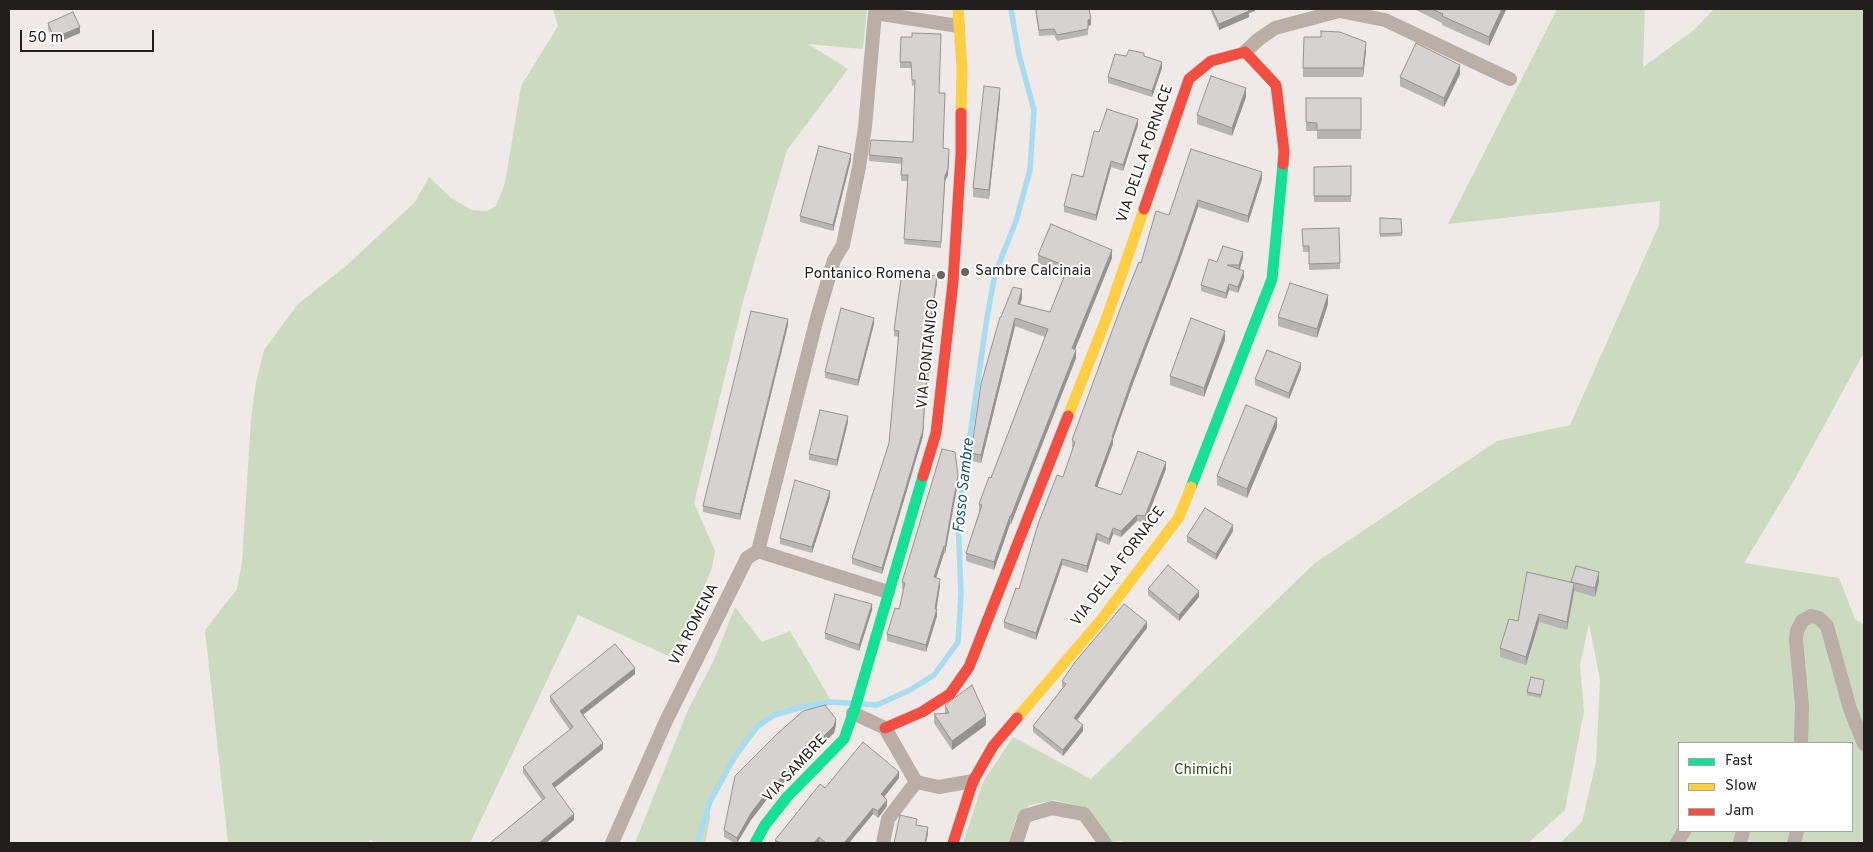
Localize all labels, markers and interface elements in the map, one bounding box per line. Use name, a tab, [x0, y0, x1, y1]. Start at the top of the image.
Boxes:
scale bar	[22, 20, 156, 52]
text: 50 m	[28, 29, 63, 48]
street label: VIA DELLA FORNACE	[1114, 83, 1178, 225]
place label: Sambre Calcinaia	[975, 263, 1091, 281]
place label: Pontanico Romena	[804, 266, 931, 284]
marker: Sambre Calcinaia	[959, 266, 971, 278]
marker: Pontanico Romena	[935, 269, 947, 281]
street label: VIA PONTANICO	[914, 298, 944, 410]
water label: Fosso Sambre	[950, 438, 980, 534]
street label: VIA DELLA FORNACE	[1068, 504, 1170, 630]
street label: VIA ROMENA	[667, 581, 723, 669]
street label: VIA SAMBRE	[760, 731, 832, 807]
legend	[1678, 742, 1853, 832]
text: Fast	[1725, 752, 1753, 771]
park label: Chimichi	[1174, 762, 1232, 780]
text: Slow	[1725, 777, 1757, 796]
text: Jam	[1725, 802, 1754, 821]

